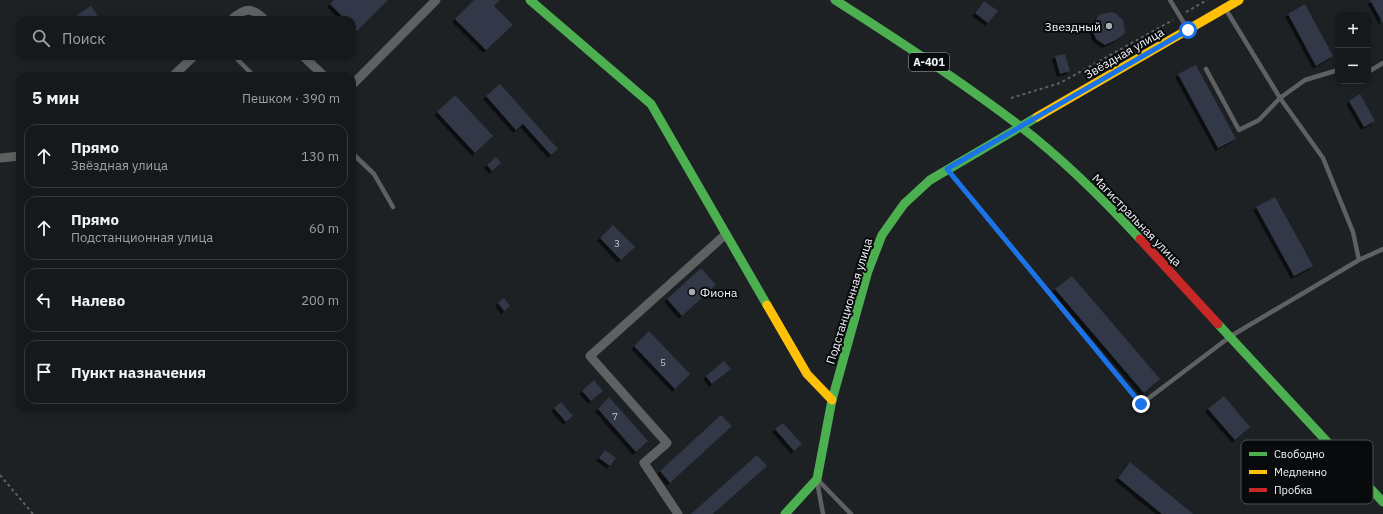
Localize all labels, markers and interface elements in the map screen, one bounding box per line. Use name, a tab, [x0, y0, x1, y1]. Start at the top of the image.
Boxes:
map controls	[1335, 12, 1371, 84]
button: +	[1335, 12, 1371, 48]
search box	[16, 16, 356, 60]
place label: Звездный	[1045, 19, 1101, 34]
marker: Звездный	[1104, 21, 1114, 31]
route start	[1179, 21, 1197, 39]
street label: Звёздная улица	[1081, 24, 1167, 82]
icon: search	[30, 27, 52, 49]
text: Поиск	[62, 29, 105, 48]
button: −	[1335, 48, 1371, 84]
road number: А-401	[909, 53, 949, 71]
text: 5 мин	[32, 87, 79, 109]
text: Пешком · 390 m	[242, 90, 340, 107]
text: Прямо	[71, 138, 119, 157]
icon: ahead	[33, 145, 55, 167]
text: 130 m	[301, 148, 339, 165]
text: Звёздная улица	[71, 157, 168, 174]
street label: Магистральная улица	[1089, 171, 1185, 270]
text: Прямо	[71, 210, 119, 229]
icon: ahead	[33, 217, 55, 239]
text: 60 m	[309, 220, 339, 237]
text: Подстанционная улица	[71, 229, 213, 246]
street label: Подстанционная улица	[823, 236, 876, 366]
house number: 3	[614, 237, 620, 250]
place label: Фиона	[700, 285, 738, 300]
marker: Фиона	[687, 287, 697, 297]
icon: left	[33, 289, 55, 311]
text: Налево	[71, 291, 125, 310]
text: 200 m	[301, 292, 339, 309]
house number: 5	[660, 356, 666, 369]
icon: arrive	[33, 361, 55, 383]
text: Пункт назначения	[71, 363, 206, 382]
route end	[1132, 395, 1150, 413]
house number: 7	[612, 410, 618, 423]
legend	[1241, 440, 1373, 504]
text: Свободно	[1274, 447, 1325, 461]
text: Медленно	[1274, 465, 1327, 479]
text: Пробка	[1274, 483, 1312, 497]

